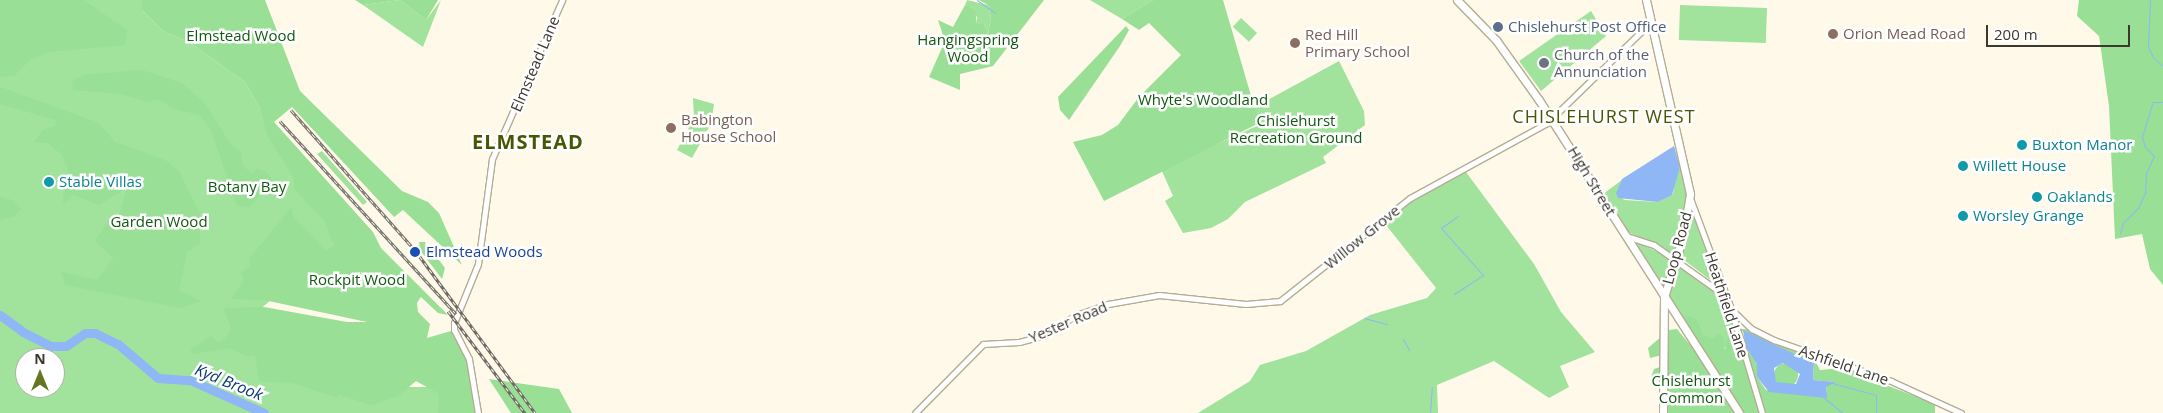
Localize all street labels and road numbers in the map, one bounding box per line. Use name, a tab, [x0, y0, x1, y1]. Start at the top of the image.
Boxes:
street label: Elmstead Lane	[507, 13, 563, 115]
street label: High Street	[1564, 143, 1620, 219]
street label: Willow Grove	[1321, 201, 1403, 273]
street label: Loop Road	[1659, 210, 1695, 286]
street label: Heathfield Lane	[1701, 250, 1753, 360]
street label: Yester Road	[1026, 297, 1110, 347]
street label: Ashfield Lane	[1797, 341, 1891, 389]

